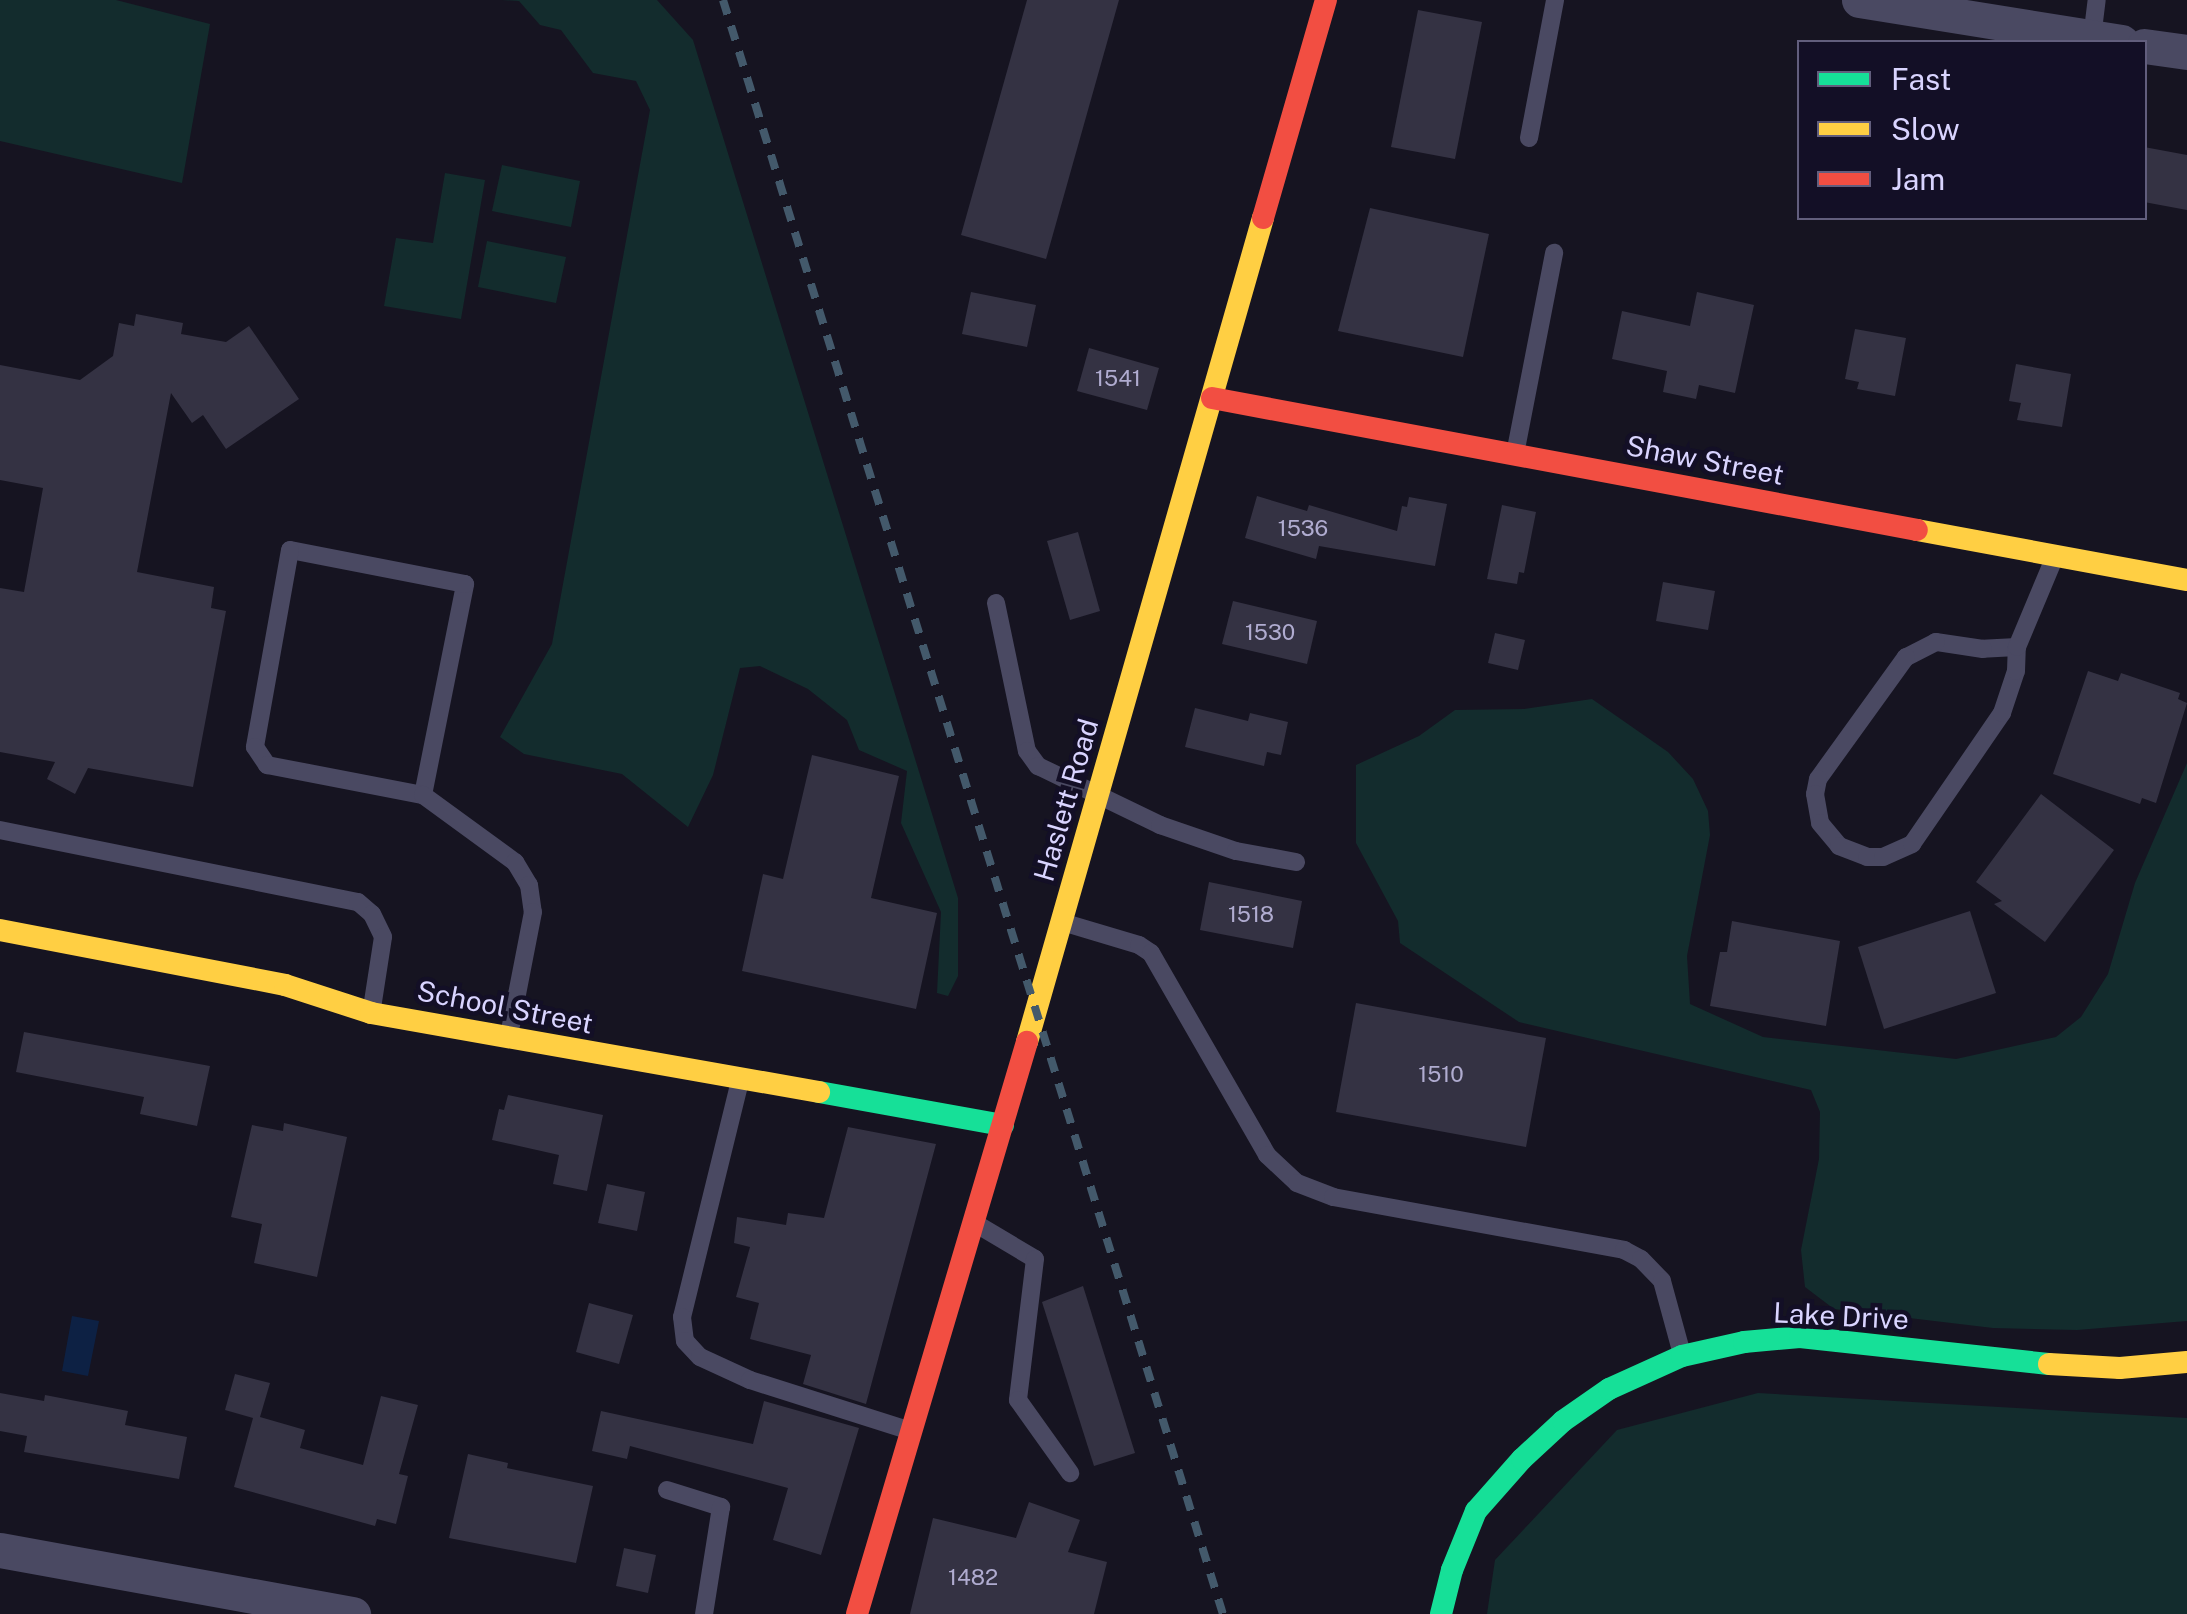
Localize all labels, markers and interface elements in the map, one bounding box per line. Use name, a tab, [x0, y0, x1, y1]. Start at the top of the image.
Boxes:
legend	[1797, 40, 2147, 220]
text: Fast	[1891, 61, 1951, 97]
text: Slow	[1891, 111, 1960, 147]
text: Jam	[1891, 161, 1945, 197]
house number: 1541	[1095, 366, 1141, 392]
street label: Shaw Street	[1623, 428, 1787, 492]
house number: 1536	[1278, 516, 1328, 542]
house number: 1530	[1245, 620, 1295, 646]
street label: Haslett Road	[1027, 715, 1105, 885]
house number: 1518	[1228, 902, 1274, 928]
street label: School Street	[414, 973, 596, 1041]
house number: 1510	[1418, 1062, 1464, 1088]
street label: Lake Drive	[1772, 1296, 1910, 1336]
house number: 1482	[948, 1565, 998, 1591]

